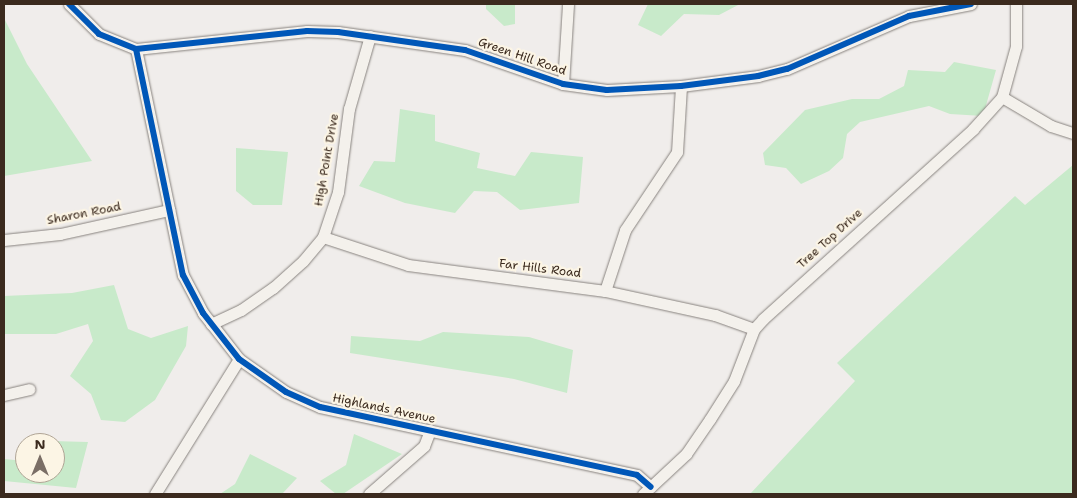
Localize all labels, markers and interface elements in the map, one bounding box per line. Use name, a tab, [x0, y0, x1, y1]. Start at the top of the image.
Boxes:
street label: Green Hill Road	[476, 35, 568, 79]
street label: High Point Drive	[312, 113, 342, 207]
street label: Sharon Road	[46, 200, 122, 228]
street label: Tree Top Drive	[795, 206, 865, 272]
street label: Far Hills Road	[498, 257, 582, 281]
street label: Highlands Avenue	[331, 391, 437, 427]
north arrow	[15, 433, 65, 483]
text: N	[34, 435, 46, 453]

